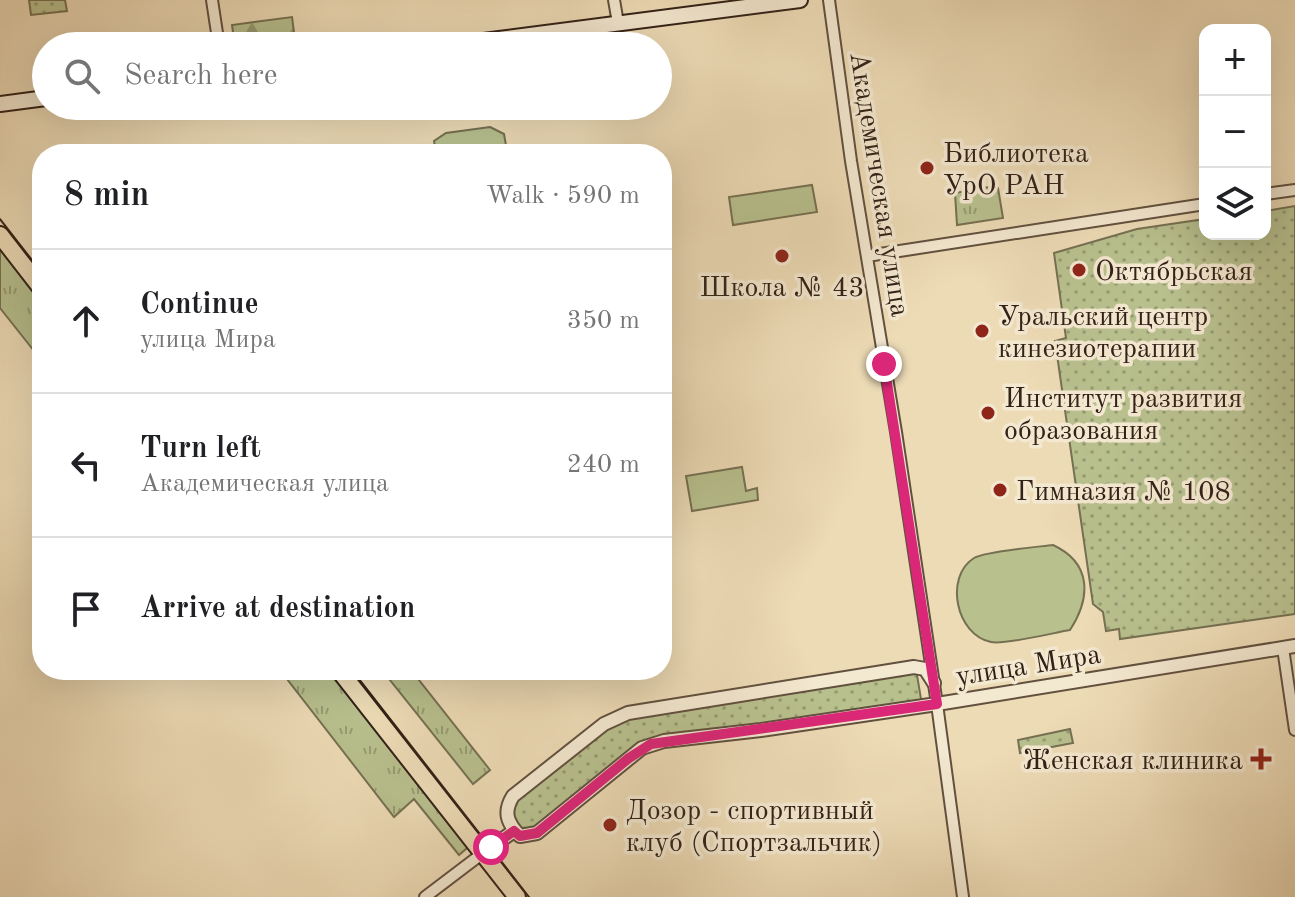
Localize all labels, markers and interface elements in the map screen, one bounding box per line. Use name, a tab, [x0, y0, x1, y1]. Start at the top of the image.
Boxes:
map controls	[1199, 24, 1271, 240]
button: +	[1199, 24, 1271, 96]
search box	[32, 32, 672, 120]
street label: Академическая улица	[843, 50, 913, 319]
icon: search	[60, 54, 104, 98]
text: Search here	[124, 61, 278, 91]
button: −	[1199, 96, 1271, 168]
place label: Библиотека УрО РАН	[943, 141, 1089, 201]
marker: Библиотека УрО РАН	[918, 159, 936, 177]
button: layers	[1199, 168, 1271, 240]
text: 8 min	[64, 179, 149, 213]
text: Walk · 590 m	[486, 183, 640, 209]
marker: Школа № 43	[773, 247, 791, 265]
place label: Октябрьская	[1095, 259, 1253, 287]
marker: Октябрьская	[1070, 261, 1088, 279]
place label: Школа № 43	[700, 275, 864, 303]
text: Continue	[140, 290, 259, 320]
icon: ahead	[64, 299, 108, 343]
place label: Уральский центр кинезиотерапии	[998, 304, 1208, 364]
text: 350 m	[567, 308, 640, 334]
marker: Уральский центр кинезиотерапии	[973, 322, 991, 340]
text: улица Мира	[140, 327, 276, 353]
route end	[866, 346, 902, 382]
place label: Институт развития образования	[1004, 386, 1242, 446]
marker: Институт развития образования	[979, 404, 997, 422]
text: Turn left	[140, 434, 261, 464]
icon: left	[64, 443, 108, 487]
text: 240 m	[567, 452, 640, 478]
text: Академическая улица	[140, 471, 389, 497]
place label: Гимназия № 108	[1016, 479, 1231, 507]
marker: Гимназия № 108	[991, 481, 1009, 499]
icon: arrive	[64, 587, 108, 631]
text: Arrive at destination	[140, 594, 415, 624]
street label: улица Мира	[954, 642, 1103, 692]
place label: Женская клиника	[1023, 748, 1243, 776]
marker: Женская клиника	[1250, 748, 1272, 770]
place label: Дозор - спортивный клуб (Спортзальчик)	[626, 798, 882, 858]
marker: Дозор - спортивный клуб (Спортзальчик)	[601, 816, 619, 834]
route start	[473, 829, 509, 865]

